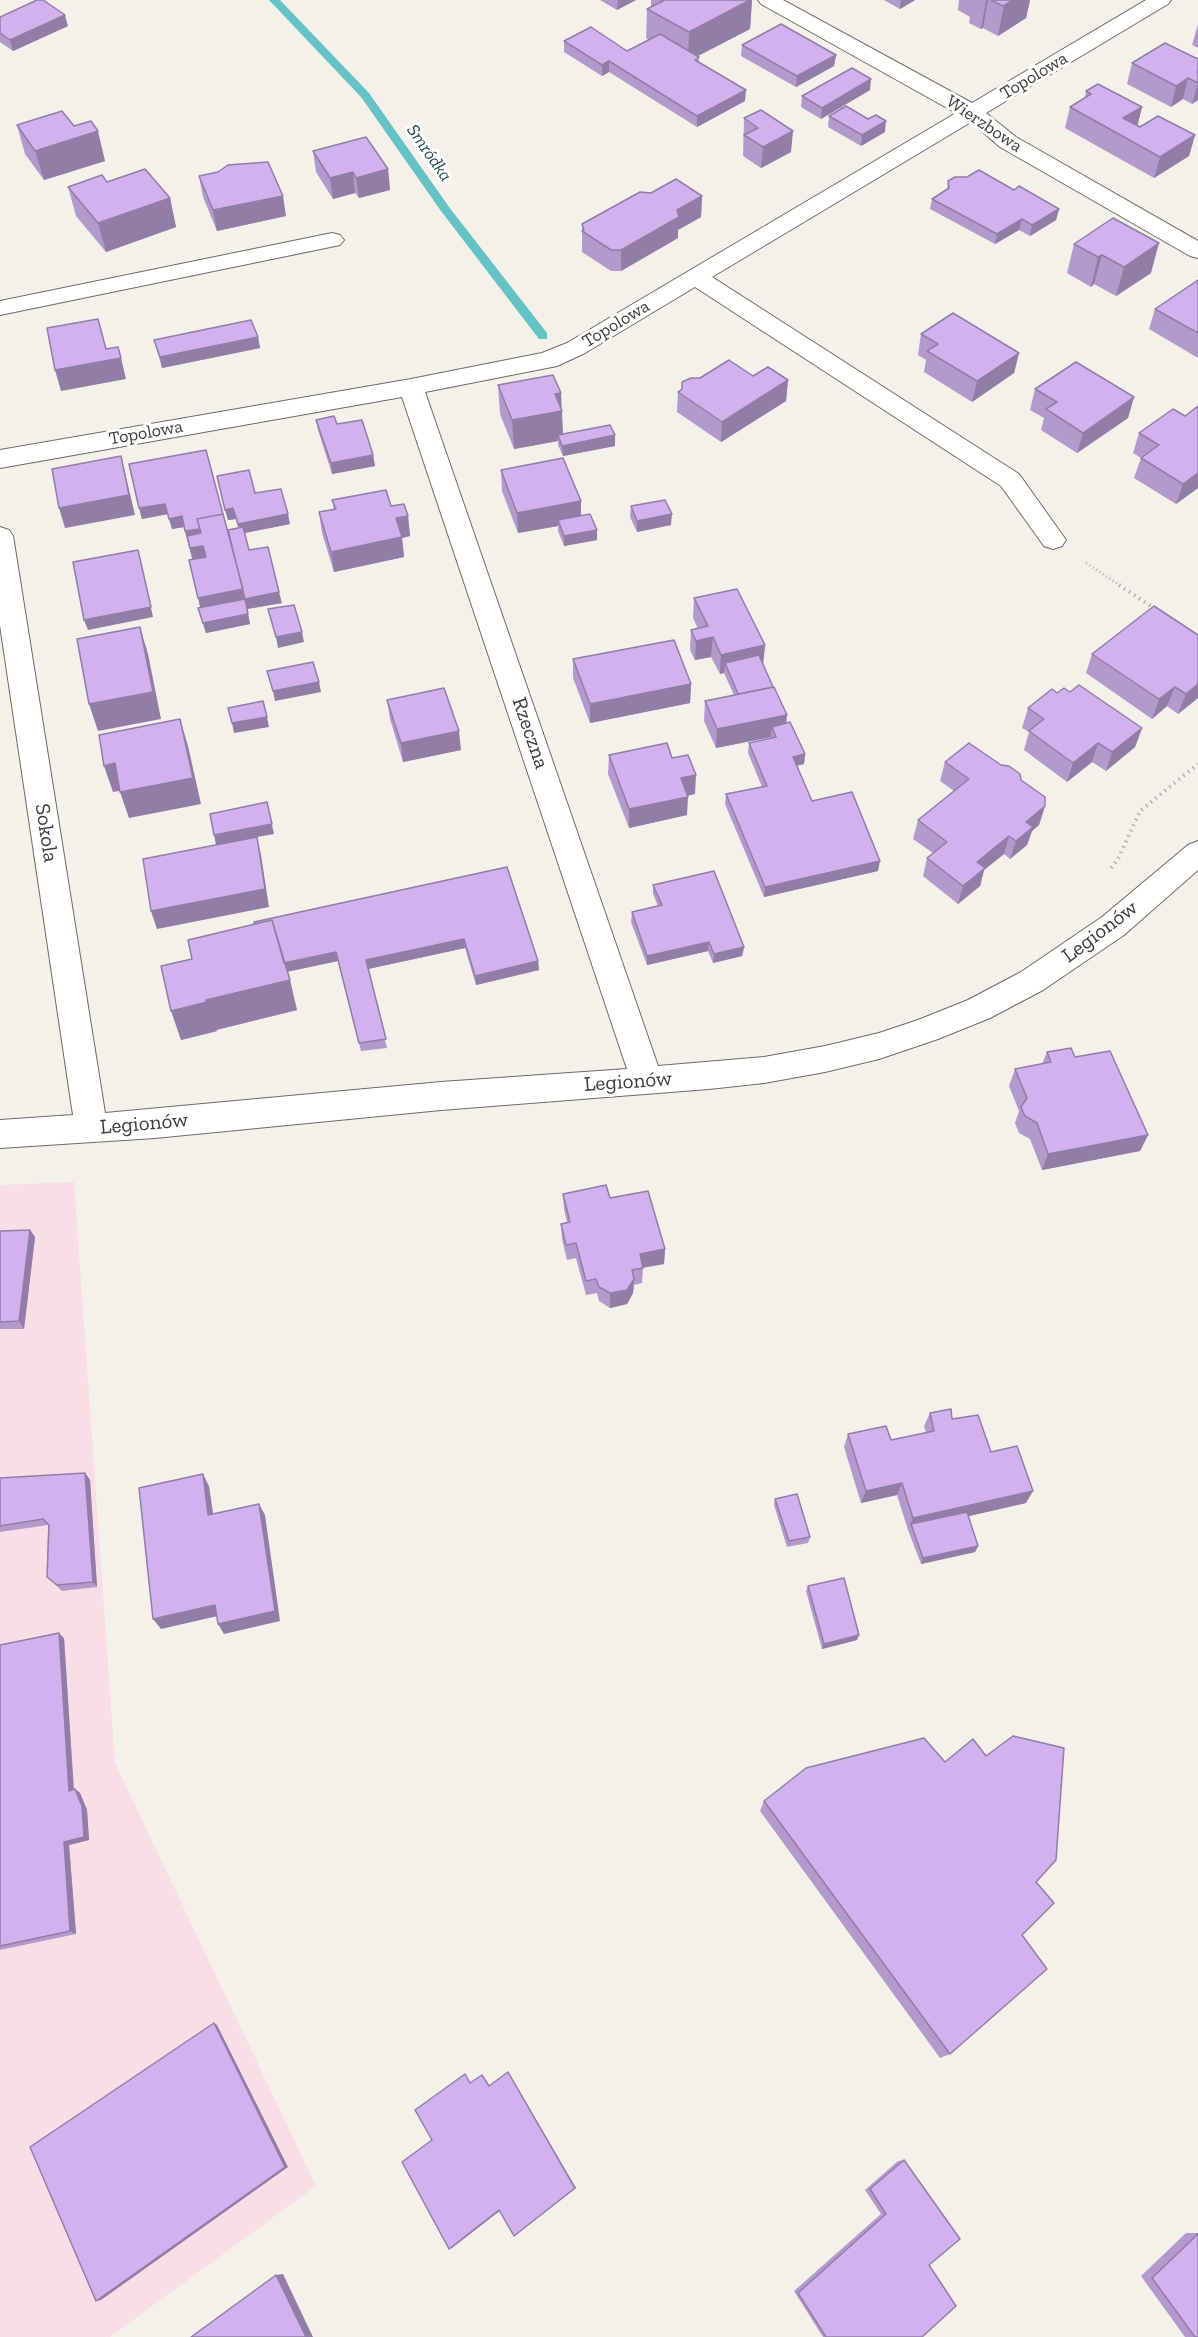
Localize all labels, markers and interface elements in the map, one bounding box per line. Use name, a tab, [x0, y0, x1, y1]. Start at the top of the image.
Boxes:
street label: Topolowa	[996, 48, 1072, 104]
street label: Wierzbowa	[942, 91, 1026, 157]
water label: Smródka	[402, 120, 456, 186]
street label: Topolowa	[578, 296, 654, 352]
street label: Topolowa	[107, 416, 185, 450]
street label: Rzeczna	[506, 694, 554, 772]
street label: Sokola	[29, 802, 63, 864]
street label: Legionów	[1057, 895, 1143, 969]
street label: Legionów	[583, 1066, 673, 1098]
street label: Legionów	[99, 1108, 189, 1140]

